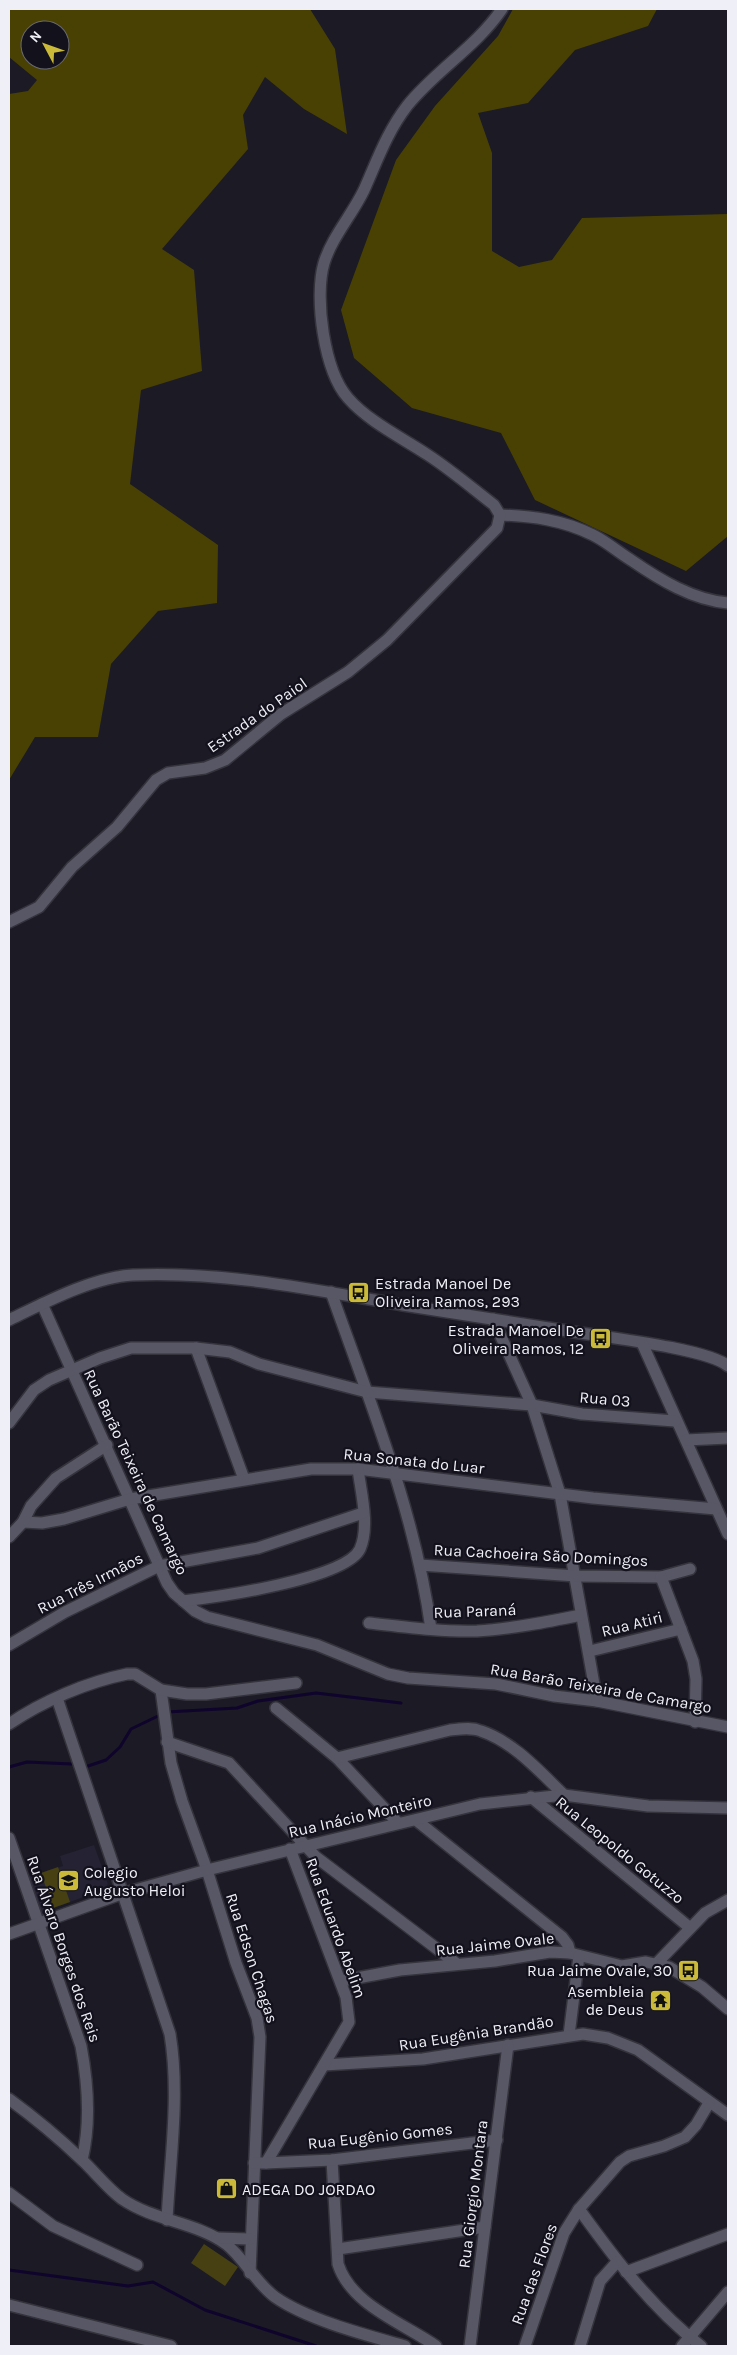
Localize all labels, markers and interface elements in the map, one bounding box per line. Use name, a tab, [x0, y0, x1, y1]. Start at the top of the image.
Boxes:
north arrow	[20, 20, 70, 70]
text: N	[26, 27, 45, 46]
street label: Estrada do Paiol	[203, 673, 311, 757]
place label: Estrada Manoel De Oliveira Ramos, 293	[375, 1274, 520, 1311]
bus stop icon: Estrada Manoel De Oliveira Ramos, 293	[347, 1280, 371, 1304]
place label: Estrada Manoel De Oliveira Ramos, 12	[448, 1321, 584, 1358]
bus stop icon: Estrada Manoel De Oliveira Ramos, 12	[588, 1327, 612, 1351]
street label: Rua Barão Teixeira de Camargo	[80, 1366, 192, 1578]
street label: Rua 03	[579, 1387, 631, 1411]
street label: Rua Sonata do Luar	[343, 1444, 486, 1478]
street label: Rua Cachoeira São Domingos	[433, 1540, 649, 1570]
street label: Rua Três Irmãos	[34, 1548, 146, 1618]
street label: Rua Paraná	[433, 1600, 517, 1622]
street label: Rua Atiri	[599, 1607, 665, 1641]
street label: Rua Barão Teixeira de Camargo	[489, 1659, 713, 1717]
street label: Rua Inácio Monteiro	[287, 1790, 433, 1842]
street label: Rua Leopoldo Gotuzzo	[552, 1792, 688, 1908]
street label: Rua Álvaro Borges dos Reis	[23, 1853, 105, 2045]
street label: Rua Eduardo Abelim	[302, 1855, 370, 2001]
place label: Colegio Augusto Heloi	[84, 1863, 185, 1900]
school or university icon: Colegio Augusto Heloi	[56, 1869, 80, 1893]
street label: Rua Edson Chagas	[222, 1891, 282, 2025]
street label: Rua Jaime Ovale	[435, 1928, 555, 1960]
bus stop icon: Rua Jaime Ovale, 30	[676, 1958, 700, 1982]
place label: Rua Jaime Ovale, 30	[527, 1961, 672, 1980]
place label: Asembleia de Deus	[567, 1982, 644, 2019]
temple icon: Asembleia de Deus	[648, 1988, 672, 2012]
street label: Rua Eugênia Brandão	[397, 2011, 555, 2055]
street label: Rua Eugênio Gomes	[307, 2119, 453, 2153]
street label: Rua Giorgio Montara	[454, 2119, 492, 2269]
shop icon: ADEGA DO JORDAO	[214, 2177, 238, 2201]
place label: ADEGA DO JORDAO	[242, 2180, 375, 2199]
street label: Rua das Flores	[507, 2221, 561, 2327]

